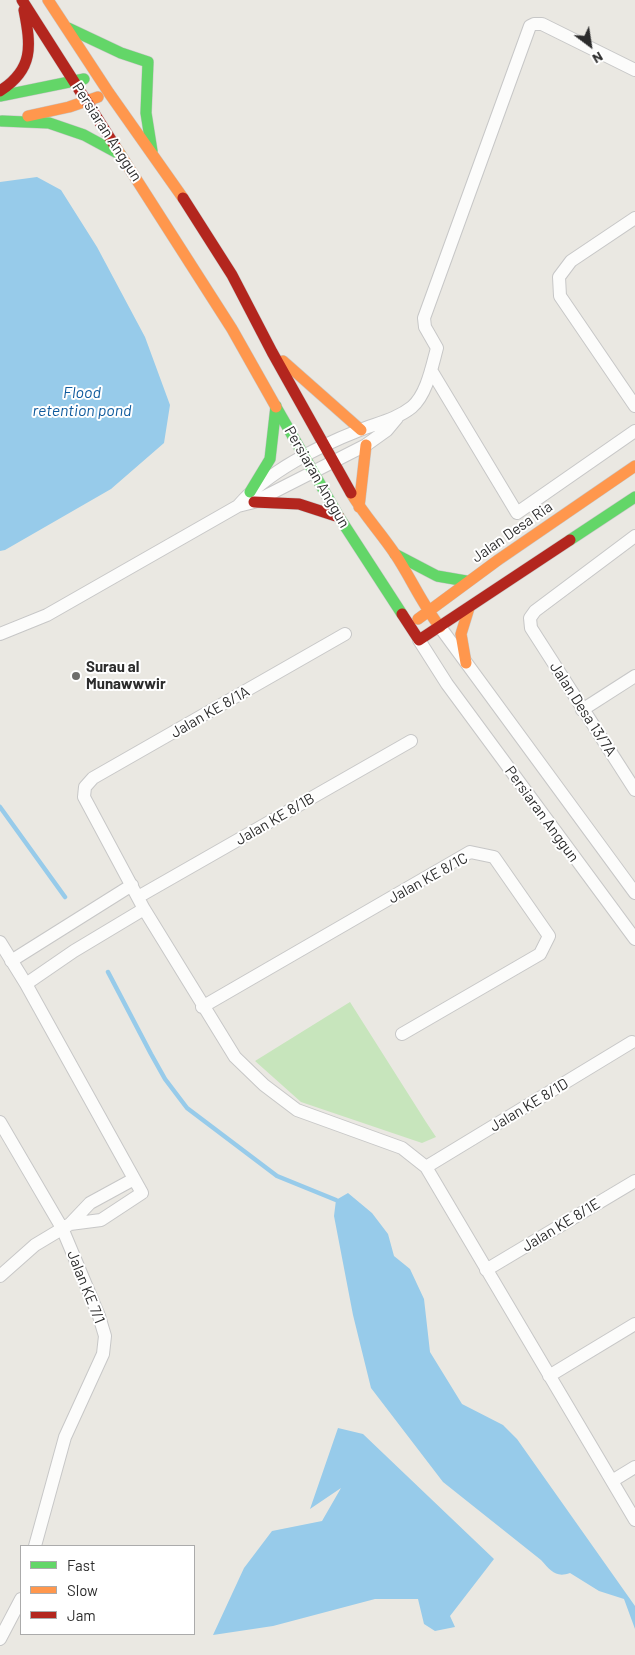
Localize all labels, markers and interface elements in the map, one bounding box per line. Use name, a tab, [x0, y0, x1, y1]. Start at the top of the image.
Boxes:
north arrow	[565, 20, 615, 70]
text: N	[590, 49, 606, 68]
street label: Persiaran Anggun	[68, 79, 146, 185]
water label: Flood retention pond	[33, 383, 131, 421]
street label: Persiaran Anggun	[281, 423, 353, 531]
street label: Jalan Desa Ria	[468, 498, 556, 566]
place label: Surau al Munawwwir	[86, 658, 166, 693]
street label: Jalan Desa 13/7A	[546, 659, 620, 759]
marker: Surau al Munawwwir	[70, 670, 82, 682]
street label: Jalan KE 8/1A	[167, 682, 253, 742]
street label: Persiaran Anggun	[501, 762, 583, 866]
street label: Jalan KE 8/1B	[232, 789, 318, 849]
street label: Jalan KE 8/1C	[385, 849, 471, 907]
street label: Jalan KE 8/1D	[487, 1075, 571, 1135]
street label: Jalan KE 8/1E	[519, 1195, 603, 1255]
street label: Jalan KE 7/1	[63, 1248, 109, 1326]
legend	[20, 1545, 195, 1635]
text: Fast	[67, 1556, 95, 1574]
text: Slow	[67, 1581, 98, 1599]
text: Jam	[67, 1606, 96, 1624]

